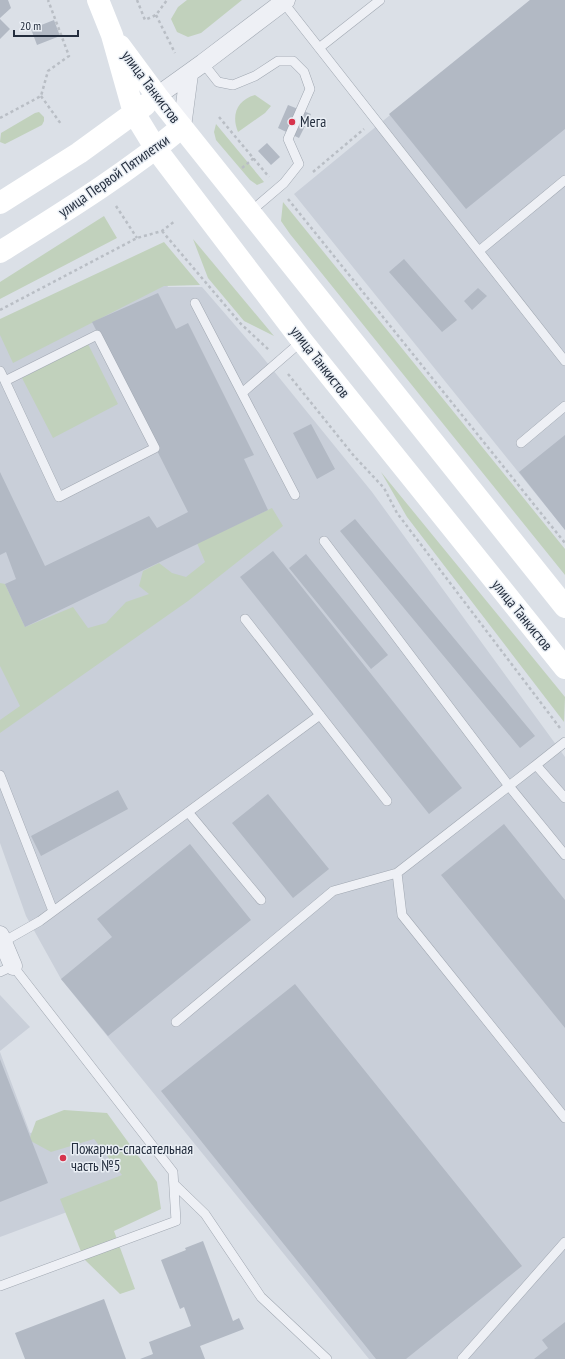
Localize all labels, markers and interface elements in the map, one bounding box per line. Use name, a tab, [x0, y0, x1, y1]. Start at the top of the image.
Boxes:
scale bar	[14, 12, 78, 38]
text: 20 m	[20, 18, 41, 33]
street label: улица Танкистов	[118, 47, 185, 127]
place label: Мега	[300, 112, 326, 131]
marker: Мега	[287, 117, 297, 127]
street label: улица Первой Пятилетки	[54, 130, 173, 221]
street label: улица Танкистов	[286, 322, 354, 401]
street label: улица Танкистов	[488, 575, 557, 654]
place label: Пожарно-спасательная часть №5	[71, 1139, 193, 1175]
marker: Пожарно-спасательная часть №5	[58, 1153, 68, 1163]

